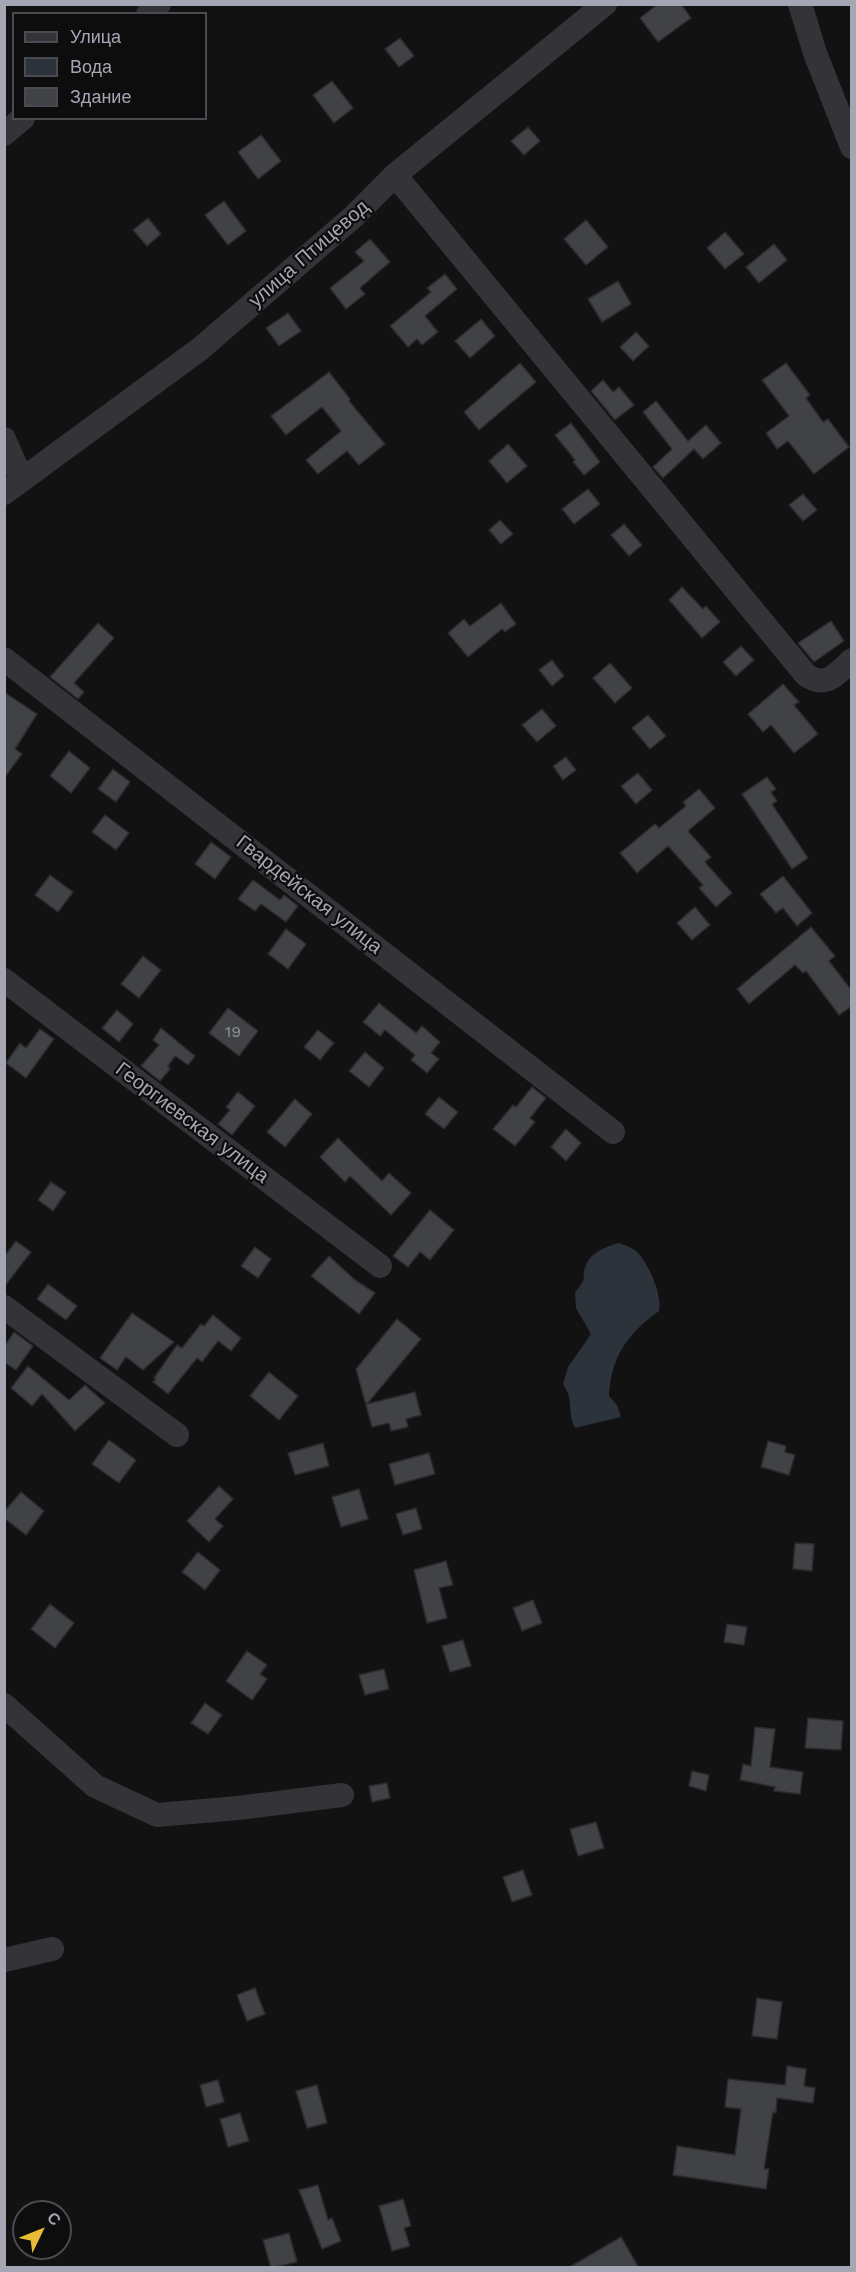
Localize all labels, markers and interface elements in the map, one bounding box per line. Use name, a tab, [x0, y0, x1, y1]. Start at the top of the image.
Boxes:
legend	[12, 12, 207, 120]
text: Улица	[70, 26, 121, 47]
text: Вода	[70, 56, 112, 77]
text: Здание	[70, 86, 131, 107]
street label: улица Птицевод	[244, 195, 374, 313]
street label: Гвардейская улица	[231, 831, 387, 959]
house number: 19	[225, 1022, 241, 1042]
street label: Георгиевская улица	[111, 1058, 273, 1188]
north arrow	[12, 2200, 72, 2260]
text: С	[43, 2208, 65, 2229]

